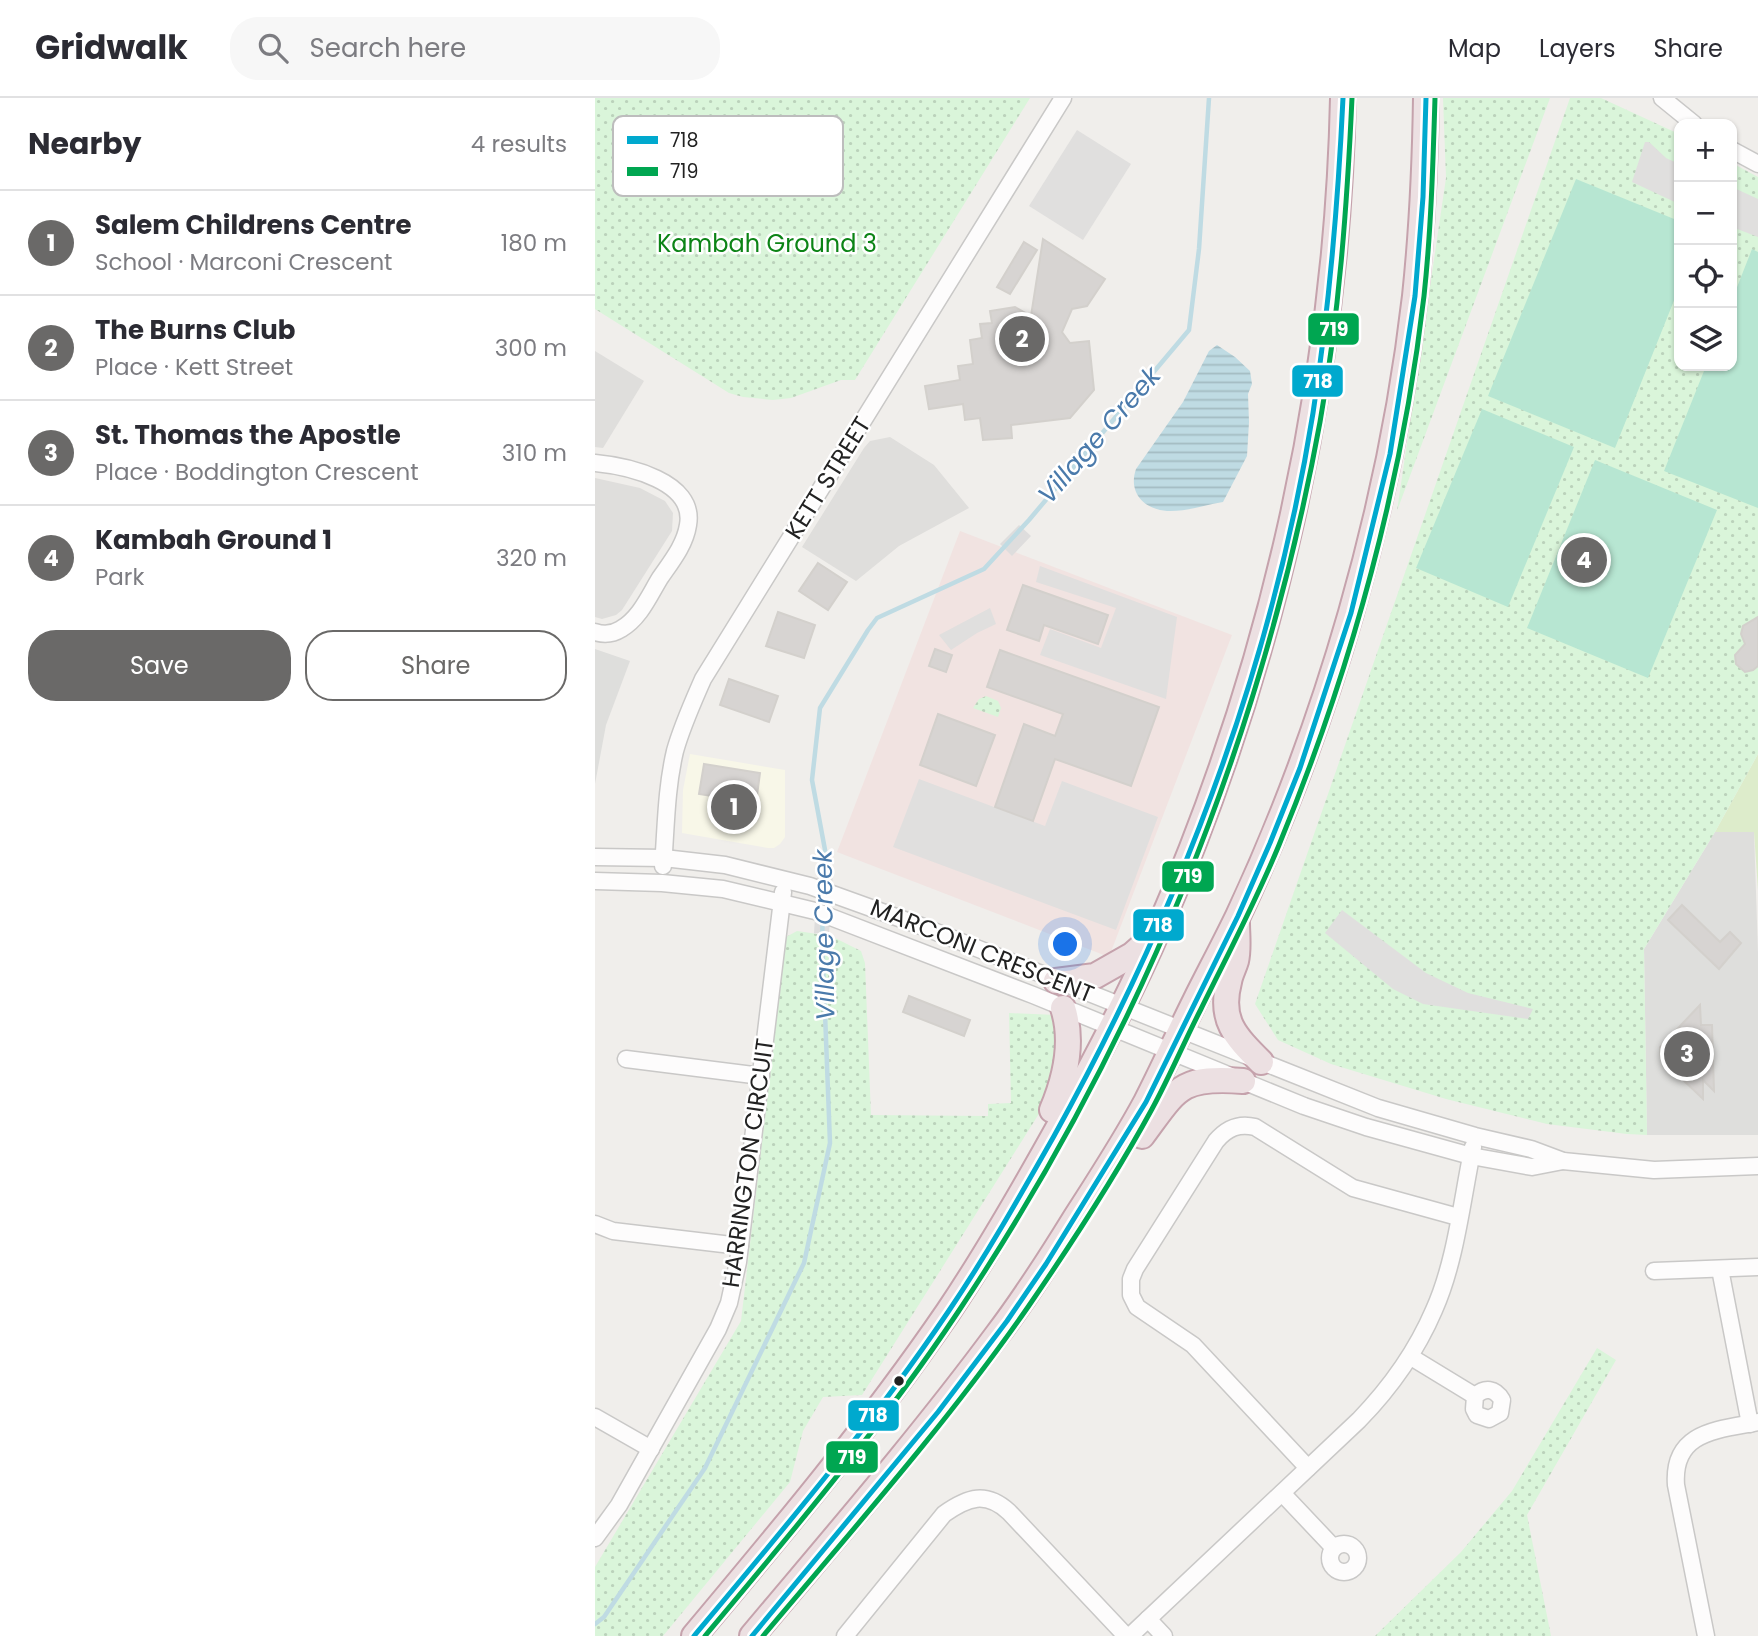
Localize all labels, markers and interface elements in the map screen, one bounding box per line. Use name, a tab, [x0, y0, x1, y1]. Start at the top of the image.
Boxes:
search box	[230, 17, 720, 80]
text: Gridwalk	[35, 24, 188, 71]
icon: search	[254, 29, 292, 67]
text: Search here	[310, 30, 466, 66]
text: Map	[1448, 32, 1501, 65]
text: Layers	[1539, 32, 1615, 65]
text: Share	[1653, 32, 1723, 65]
legend	[613, 116, 843, 196]
map controls	[1674, 119, 1737, 371]
button: +	[1674, 119, 1737, 182]
text: Nearby	[28, 122, 142, 165]
text: 718	[670, 127, 698, 154]
text: 4 results	[471, 128, 567, 160]
text: 719	[670, 158, 698, 185]
button: −	[1674, 182, 1737, 245]
text: Salem Childrens Centre	[95, 207, 411, 243]
text: 1	[47, 227, 55, 259]
text: 180 m	[501, 227, 567, 259]
park label: Kambah Ground 3	[657, 227, 877, 260]
button: locate	[1674, 245, 1737, 308]
text: School · Marconi Crescent	[95, 246, 392, 278]
button: layers	[1674, 308, 1737, 371]
text: The Burns Club	[95, 312, 295, 348]
line badge: 719	[1307, 312, 1360, 346]
pin: 2	[999, 313, 1045, 365]
text: 719	[1320, 316, 1349, 343]
text: 2	[44, 332, 58, 364]
text: 300 m	[495, 332, 567, 364]
text: Place · Kett Street	[95, 351, 293, 383]
water label: Village Creek	[1029, 357, 1170, 511]
line badge: 718	[1291, 364, 1344, 398]
text: 718	[1303, 368, 1333, 395]
street label: KETT STREET	[777, 410, 878, 545]
text: St. Thomas the Apostle	[95, 417, 401, 453]
text: 3	[44, 437, 58, 469]
text: 310 m	[502, 437, 567, 469]
text: Place · Boddington Crescent	[95, 456, 419, 488]
text: Kambah Ground 1	[95, 522, 332, 558]
pin: 4	[1561, 534, 1607, 586]
text: 4	[43, 542, 59, 574]
text: 320 m	[496, 542, 567, 574]
text: Park	[95, 561, 144, 593]
button: Save	[28, 630, 291, 701]
button: Share	[305, 630, 567, 701]
pin: 1	[711, 781, 757, 833]
water label: Village Creek	[804, 847, 843, 1021]
line badge: 719	[1161, 860, 1215, 893]
text: 719	[1174, 863, 1203, 890]
street label: MARCONI CRESCENT	[866, 891, 1099, 1010]
line badge: 718	[1132, 908, 1185, 942]
text: 718	[1143, 912, 1173, 939]
your location	[1048, 927, 1082, 961]
pin: 3	[1664, 1028, 1710, 1080]
street label: HARRINGTON CIRCUIT	[714, 1036, 781, 1290]
unlabelled marker	[892, 1374, 906, 1388]
line badge: 718	[847, 1399, 900, 1432]
text: 718	[858, 1402, 888, 1429]
line badge: 719	[825, 1440, 879, 1474]
text: 719	[838, 1444, 867, 1471]

